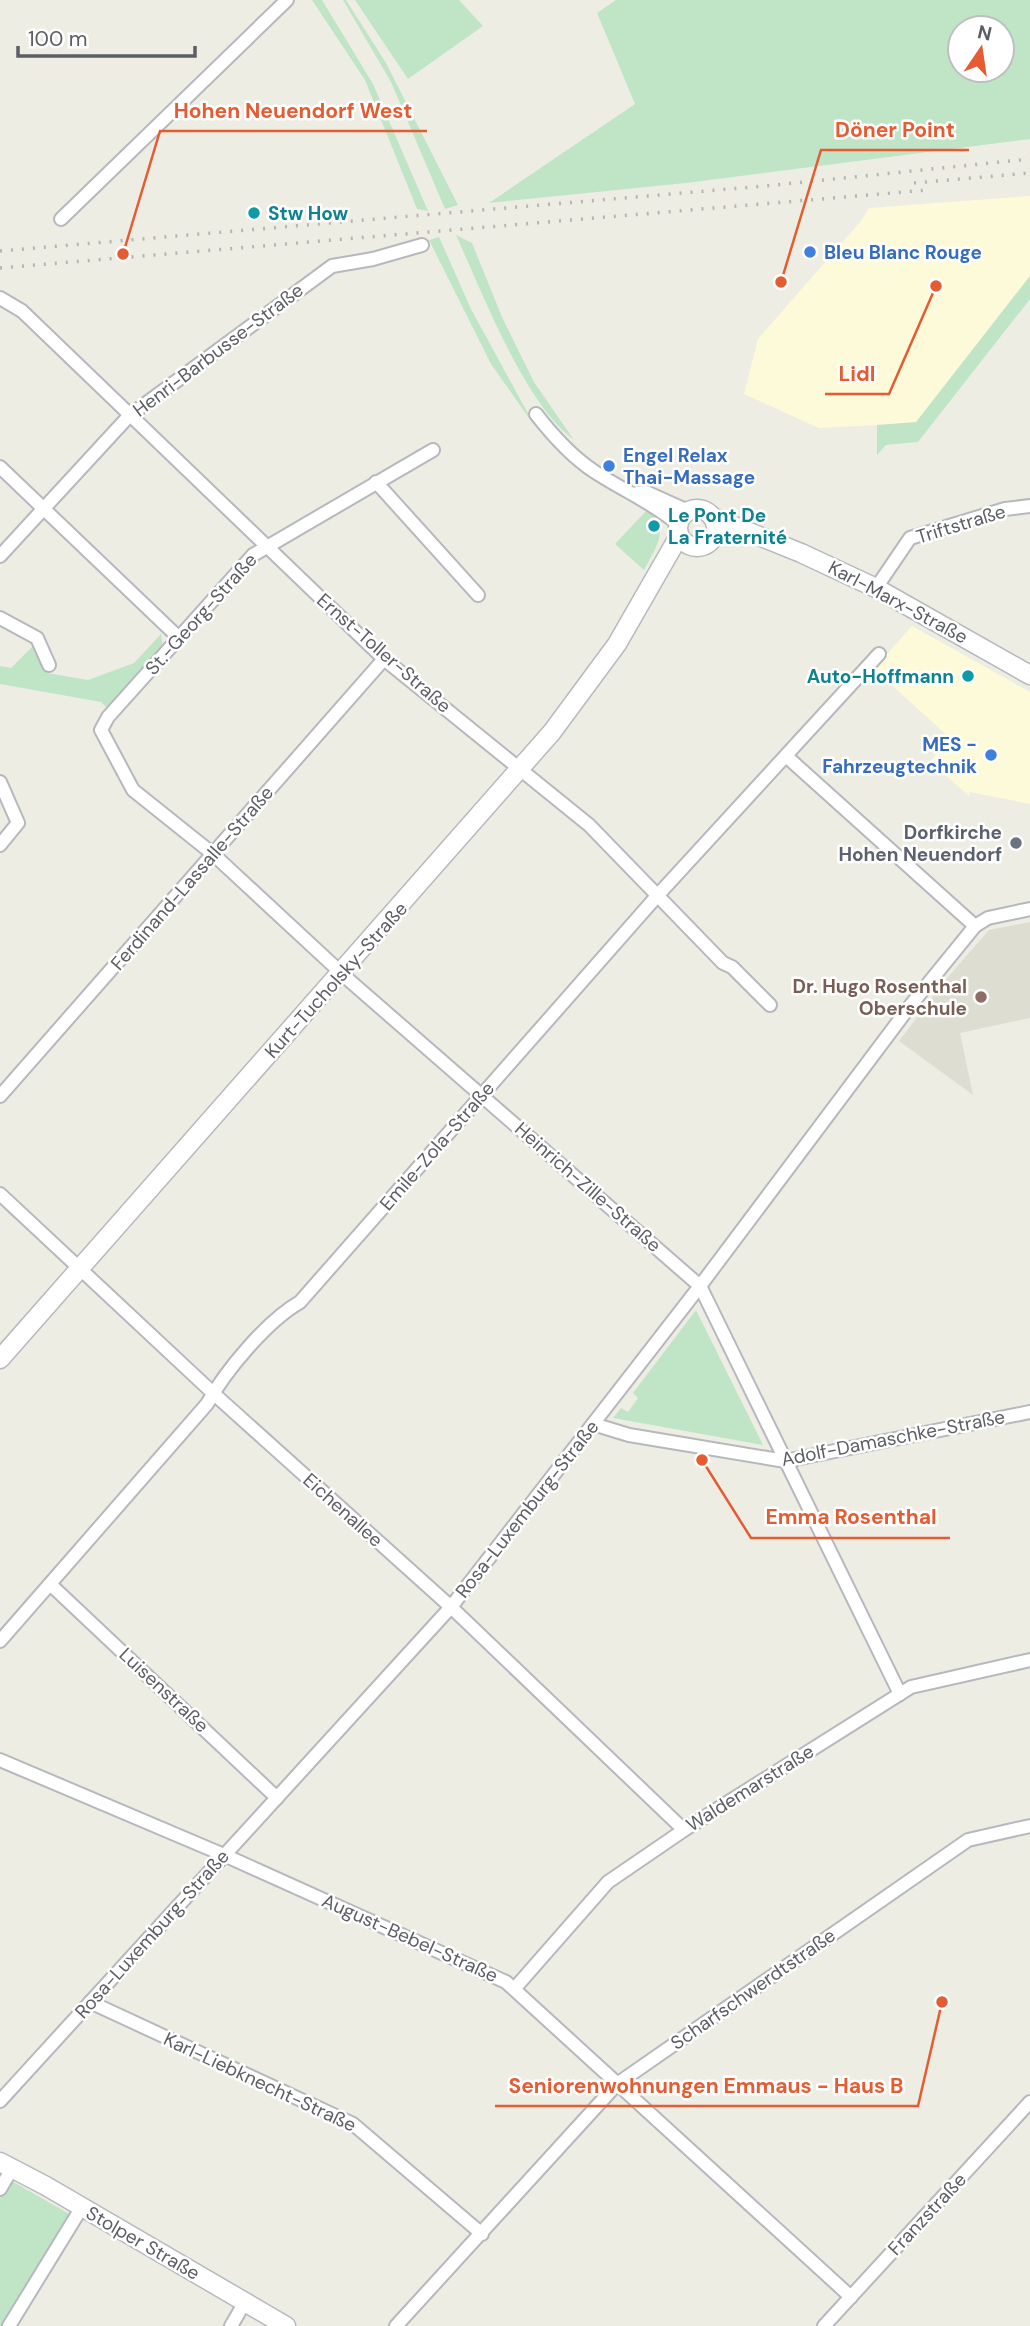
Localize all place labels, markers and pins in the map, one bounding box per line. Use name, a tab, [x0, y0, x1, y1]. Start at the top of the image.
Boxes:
callout: Hohen Neuendorf West	[160, 89, 427, 131]
callout: Döner Point	[821, 108, 969, 150]
place label: Stw How	[268, 201, 349, 226]
marker: Stw How	[246, 205, 262, 221]
place label: Bleu Blanc Rouge	[824, 240, 982, 265]
marker: Bleu Blanc Rouge	[802, 244, 818, 260]
callout: Lidl	[825, 352, 889, 394]
place label: Engel Relax Thai-Massage	[623, 443, 755, 490]
marker: Engel Relax Thai-Massage	[601, 458, 617, 474]
place label: Le Pont De La Fraternité	[668, 503, 787, 550]
marker: Le Pont De La Fraternité	[646, 518, 662, 534]
place label: Auto-Hoffmann	[807, 664, 954, 689]
marker: Auto-Hoffmann	[960, 668, 976, 684]
place label: MES - Fahrzeugtechnik	[822, 732, 977, 779]
marker: MES - Fahrzeugtechnik	[983, 747, 999, 763]
place label: Dorfkirche Hohen Neuendorf	[838, 820, 1002, 867]
marker: Dorfkirche Hohen Neuendorf	[1008, 835, 1024, 851]
place label: Dr. Hugo Rosenthal Oberschule	[793, 974, 967, 1021]
marker: Dr. Hugo Rosenthal Oberschule	[973, 989, 989, 1005]
callout: Emma Rosenthal	[751, 1496, 950, 1538]
callout: Seniorenwohnungen Emmaus - Haus B	[495, 2064, 918, 2106]

